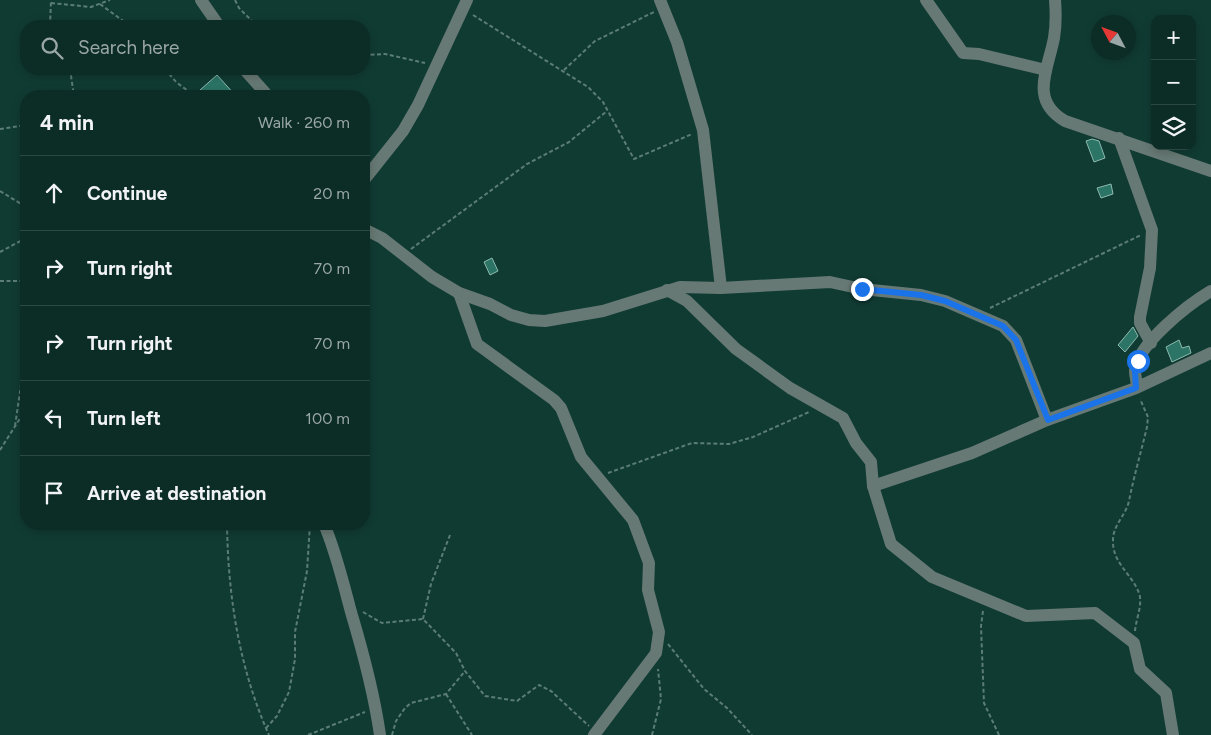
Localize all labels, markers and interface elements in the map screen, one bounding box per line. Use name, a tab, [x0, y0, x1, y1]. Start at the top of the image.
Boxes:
north arrow	[1091, 15, 1136, 60]
map controls	[1151, 15, 1196, 150]
button: +	[1151, 15, 1196, 60]
search box	[20, 20, 370, 75]
icon: search	[38, 34, 66, 62]
text: Search here	[78, 36, 180, 59]
button: −	[1151, 60, 1196, 105]
button: layers	[1151, 105, 1196, 150]
text: 4 min	[40, 110, 94, 135]
text: Walk · 260 m	[258, 113, 350, 132]
icon: ahead	[40, 179, 68, 207]
text: Continue	[87, 182, 167, 205]
text: 20 m	[313, 184, 350, 203]
icon: right	[40, 254, 68, 282]
text: Turn right	[87, 257, 173, 280]
text: 70 m	[314, 259, 350, 278]
route end	[851, 278, 874, 301]
icon: right	[40, 329, 68, 357]
text: Turn right	[87, 332, 173, 355]
text: 70 m	[314, 334, 350, 353]
route start	[1127, 350, 1150, 373]
icon: left	[40, 404, 68, 432]
text: Turn left	[87, 407, 161, 430]
text: 100 m	[305, 409, 350, 428]
icon: arrive	[40, 479, 68, 507]
text: Arrive at destination	[87, 482, 266, 505]

